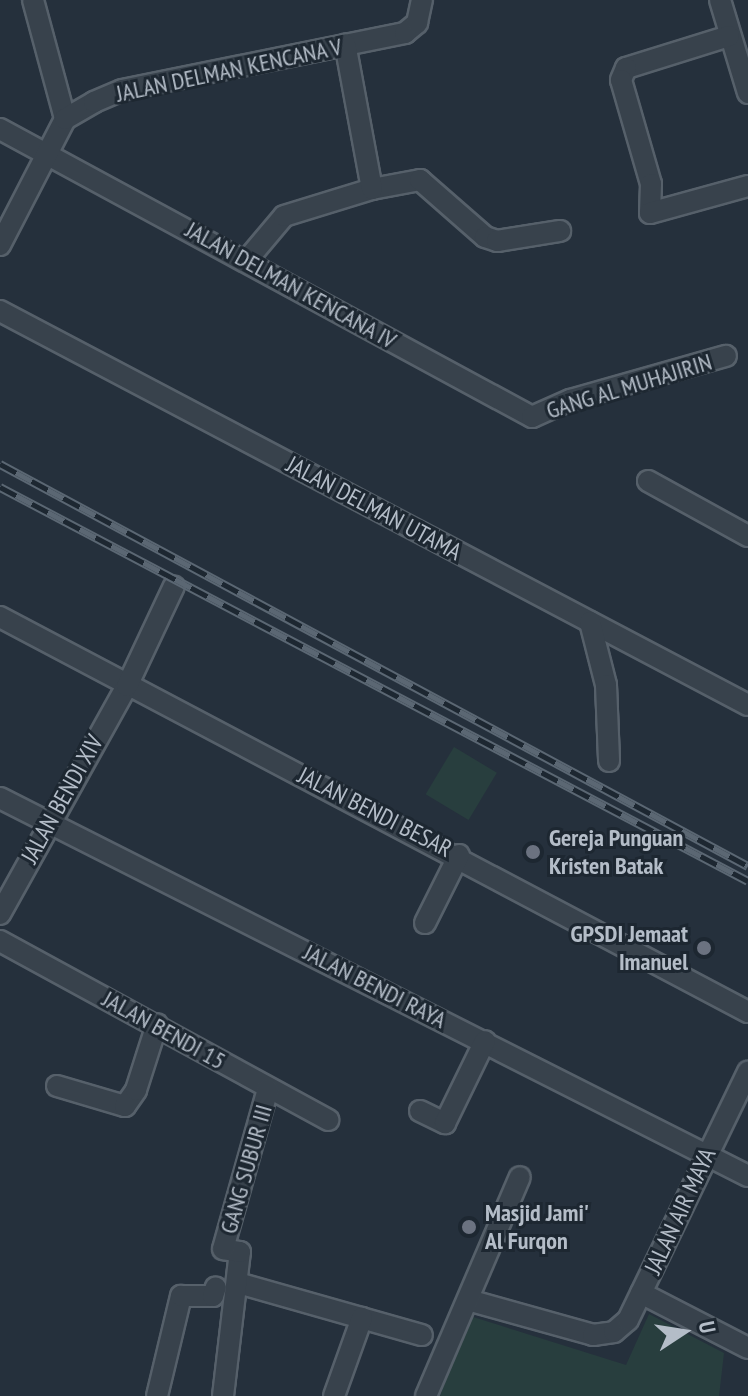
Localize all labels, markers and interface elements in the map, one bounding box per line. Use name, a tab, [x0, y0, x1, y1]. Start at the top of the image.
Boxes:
street label: JALAN DELMAN KENCANA V	[113, 32, 345, 108]
street label: JALAN DELMAN KENCANA IV	[180, 215, 402, 355]
street label: GANG AL MUHAJIRIN	[542, 347, 716, 425]
street label: JALAN DELMAN UTAMA	[282, 450, 466, 566]
street label: JALAN BENDI XIV	[15, 729, 109, 869]
street label: JALAN BENDI BESAR	[293, 761, 457, 863]
place label: Gereja Punguan Kristen Batak	[549, 824, 683, 880]
marker: Gereja Punguan Kristen Batak	[524, 843, 542, 861]
place label: GPSDI Jemaat Imanuel	[571, 920, 688, 976]
street label: JALAN BENDI RAYA	[299, 938, 451, 1034]
marker: GPSDI Jemaat Imanuel	[695, 939, 713, 957]
street label: JALAN BENDI 15	[98, 984, 230, 1076]
street label: GANG SUBUR III	[214, 1101, 278, 1237]
street label: JALAN AIR MAYA	[638, 1143, 722, 1279]
place label: Masjid Jami' Al Furqon	[485, 1199, 589, 1255]
marker: Masjid Jami' Al Furqon	[460, 1218, 478, 1236]
north arrow	[644, 1292, 724, 1372]
text: U	[693, 1319, 722, 1335]

